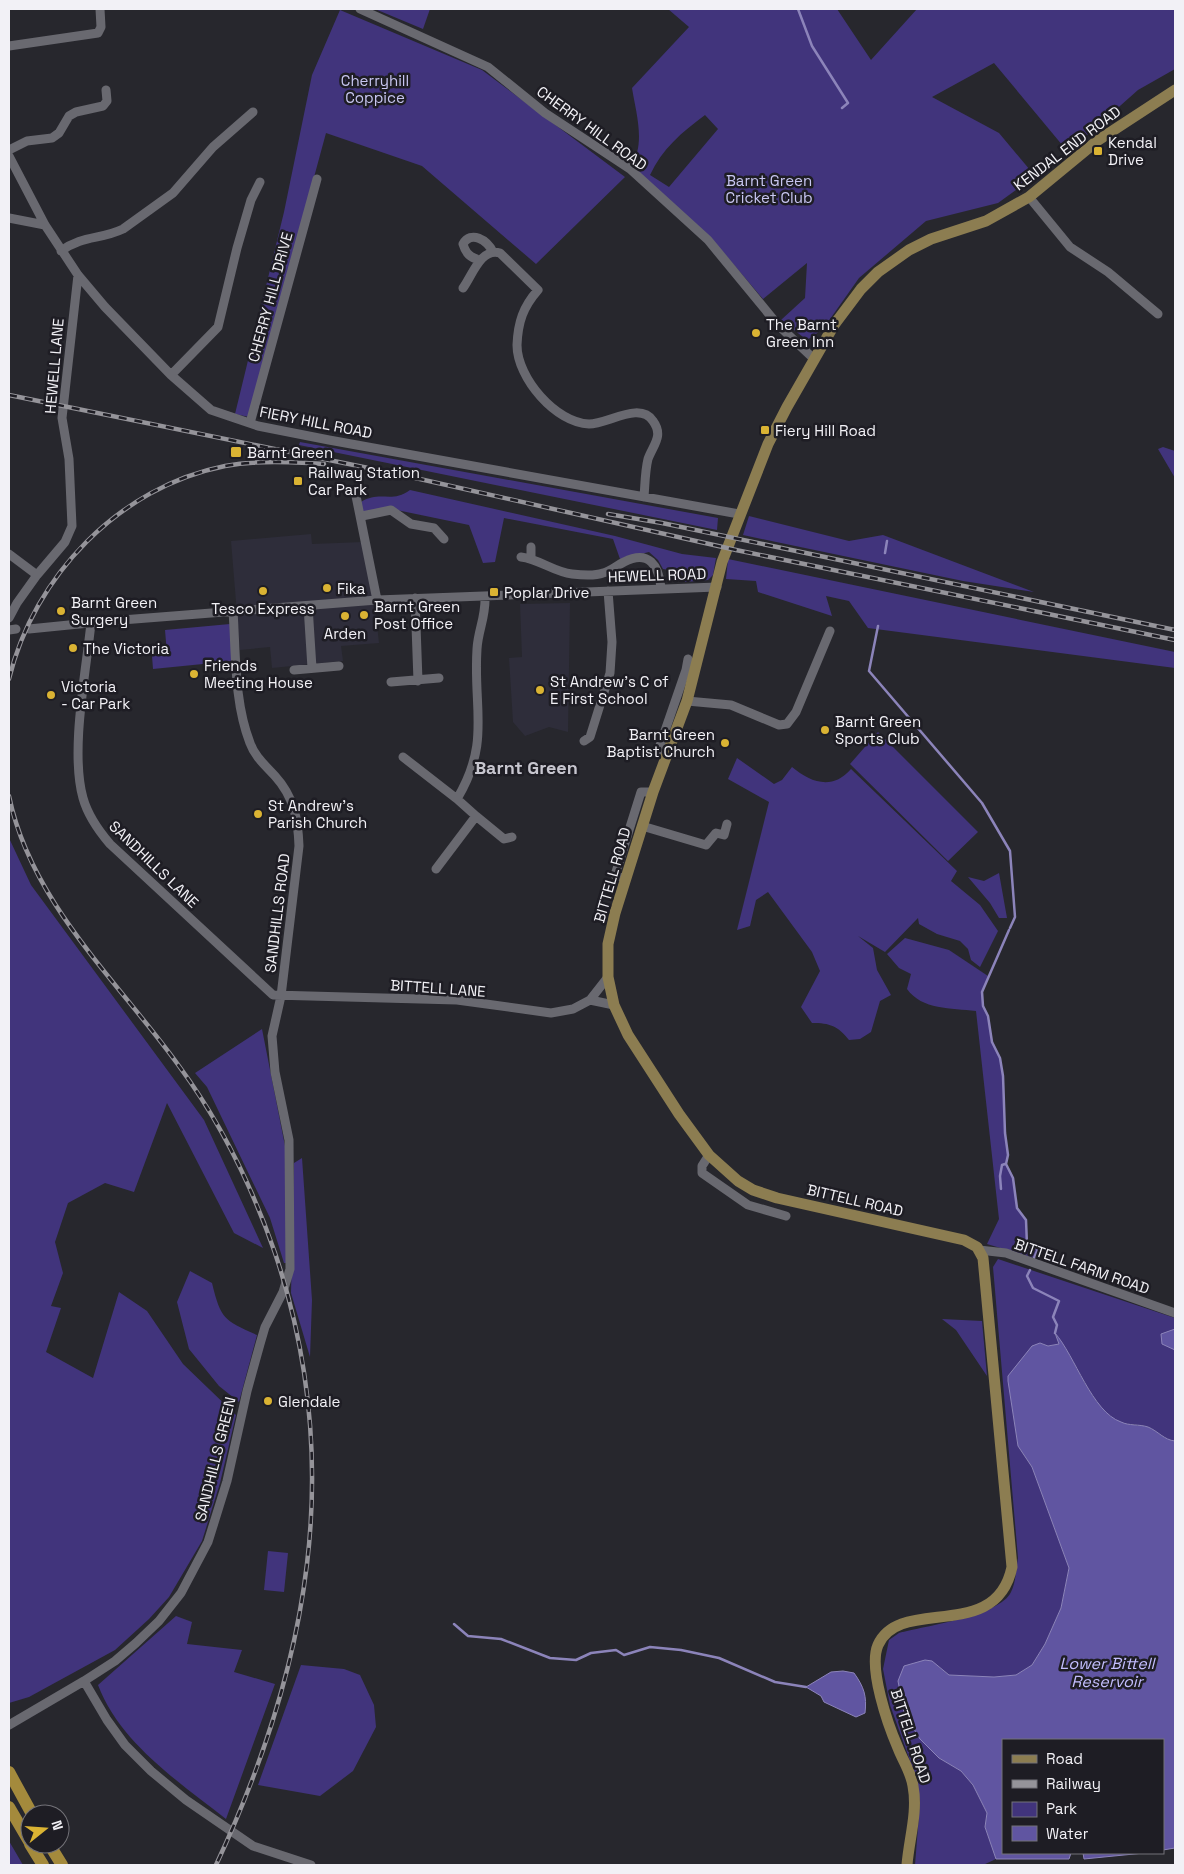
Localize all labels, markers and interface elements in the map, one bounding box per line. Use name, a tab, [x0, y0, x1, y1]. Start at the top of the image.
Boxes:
park label: Cherryhill Coppice	[341, 71, 409, 107]
street label: CHERRY HILL ROAD	[533, 82, 651, 174]
street label: KENDAL END ROAD	[1010, 101, 1124, 195]
place label: Kendal Drive	[1108, 133, 1157, 169]
marker: Kendal Drive	[1092, 145, 1104, 157]
park label: Barnt Green Cricket Club	[725, 171, 813, 207]
street label: CHERRY HILL DRIVE	[244, 230, 296, 364]
place label: The Barnt Green Inn	[766, 315, 837, 351]
street label: HEWELL LANE	[40, 317, 68, 415]
marker: The Barnt Green Inn	[750, 327, 762, 339]
street label: FIERY HILL ROAD	[258, 402, 374, 442]
place label: Fiery Hill Road	[775, 421, 876, 440]
marker: Fiery Hill Road	[759, 424, 771, 436]
place label: Barnt Green	[247, 443, 333, 462]
marker: Barnt Green	[229, 445, 243, 459]
place label: Railway Station Car Park	[308, 463, 420, 499]
marker: Railway Station Car Park	[292, 475, 304, 487]
street label: HEWELL ROAD	[607, 564, 707, 586]
place label: Fika	[337, 579, 366, 598]
marker: Fika	[321, 582, 333, 594]
place label: Poplar Drive	[504, 583, 590, 602]
marker: Tesco Express	[257, 585, 269, 597]
marker: Poplar Drive	[488, 586, 500, 598]
place label: Barnt Green Surgery	[71, 593, 157, 629]
place label: Barnt Green Post Office	[374, 597, 460, 633]
place label: Tesco Express	[211, 599, 315, 618]
marker: Barnt Green Surgery	[55, 605, 67, 617]
marker: Barnt Green Post Office	[358, 609, 370, 621]
marker: Arden	[339, 610, 351, 622]
place label: Arden	[324, 624, 366, 643]
place label: The Victoria	[83, 639, 169, 658]
marker: The Victoria	[67, 642, 79, 654]
place label: Friends Meeting House	[204, 656, 313, 692]
marker: Friends Meeting House	[188, 668, 200, 680]
place label: St Andrew's C of E First School	[550, 672, 669, 708]
place label: Victoria - Car Park	[61, 677, 130, 713]
marker: St Andrew's C of E First School	[534, 684, 546, 696]
marker: Victoria - Car Park	[45, 689, 57, 701]
place label: Barnt Green Sports Club	[835, 712, 921, 748]
marker: Barnt Green Sports Club	[819, 724, 831, 736]
place label: Barnt Green Baptist Church	[607, 725, 715, 761]
marker: Barnt Green Baptist Church	[719, 737, 731, 749]
district label: Barnt Green	[474, 756, 578, 779]
place label: St Andrew's Parish Church	[268, 796, 367, 832]
marker: St Andrew's Parish Church	[252, 808, 264, 820]
street label: SANDHILLS LANE	[105, 816, 203, 912]
street label: BITTELL ROAD	[589, 825, 635, 925]
street label: SANDHILLS ROAD	[260, 852, 294, 974]
street label: BITTELL LANE	[390, 975, 486, 1001]
street label: BITTELL ROAD	[805, 1180, 905, 1220]
street label: BITTELL FARM ROAD	[1012, 1234, 1152, 1298]
place label: Glendale	[278, 1392, 341, 1411]
street label: SANDHILLS GREEN	[190, 1395, 240, 1523]
marker: Glendale	[262, 1395, 274, 1407]
water label: Lower Bittell Reservoir	[1059, 1653, 1157, 1692]
street label: BITTELL ROAD	[887, 1686, 935, 1786]
legend	[1002, 1739, 1164, 1854]
text: Road	[1046, 1749, 1083, 1768]
text: Railway	[1046, 1774, 1101, 1793]
text: Park	[1046, 1799, 1077, 1818]
north arrow	[20, 1804, 70, 1854]
text: N	[47, 1818, 67, 1832]
text: Water	[1046, 1824, 1089, 1843]

